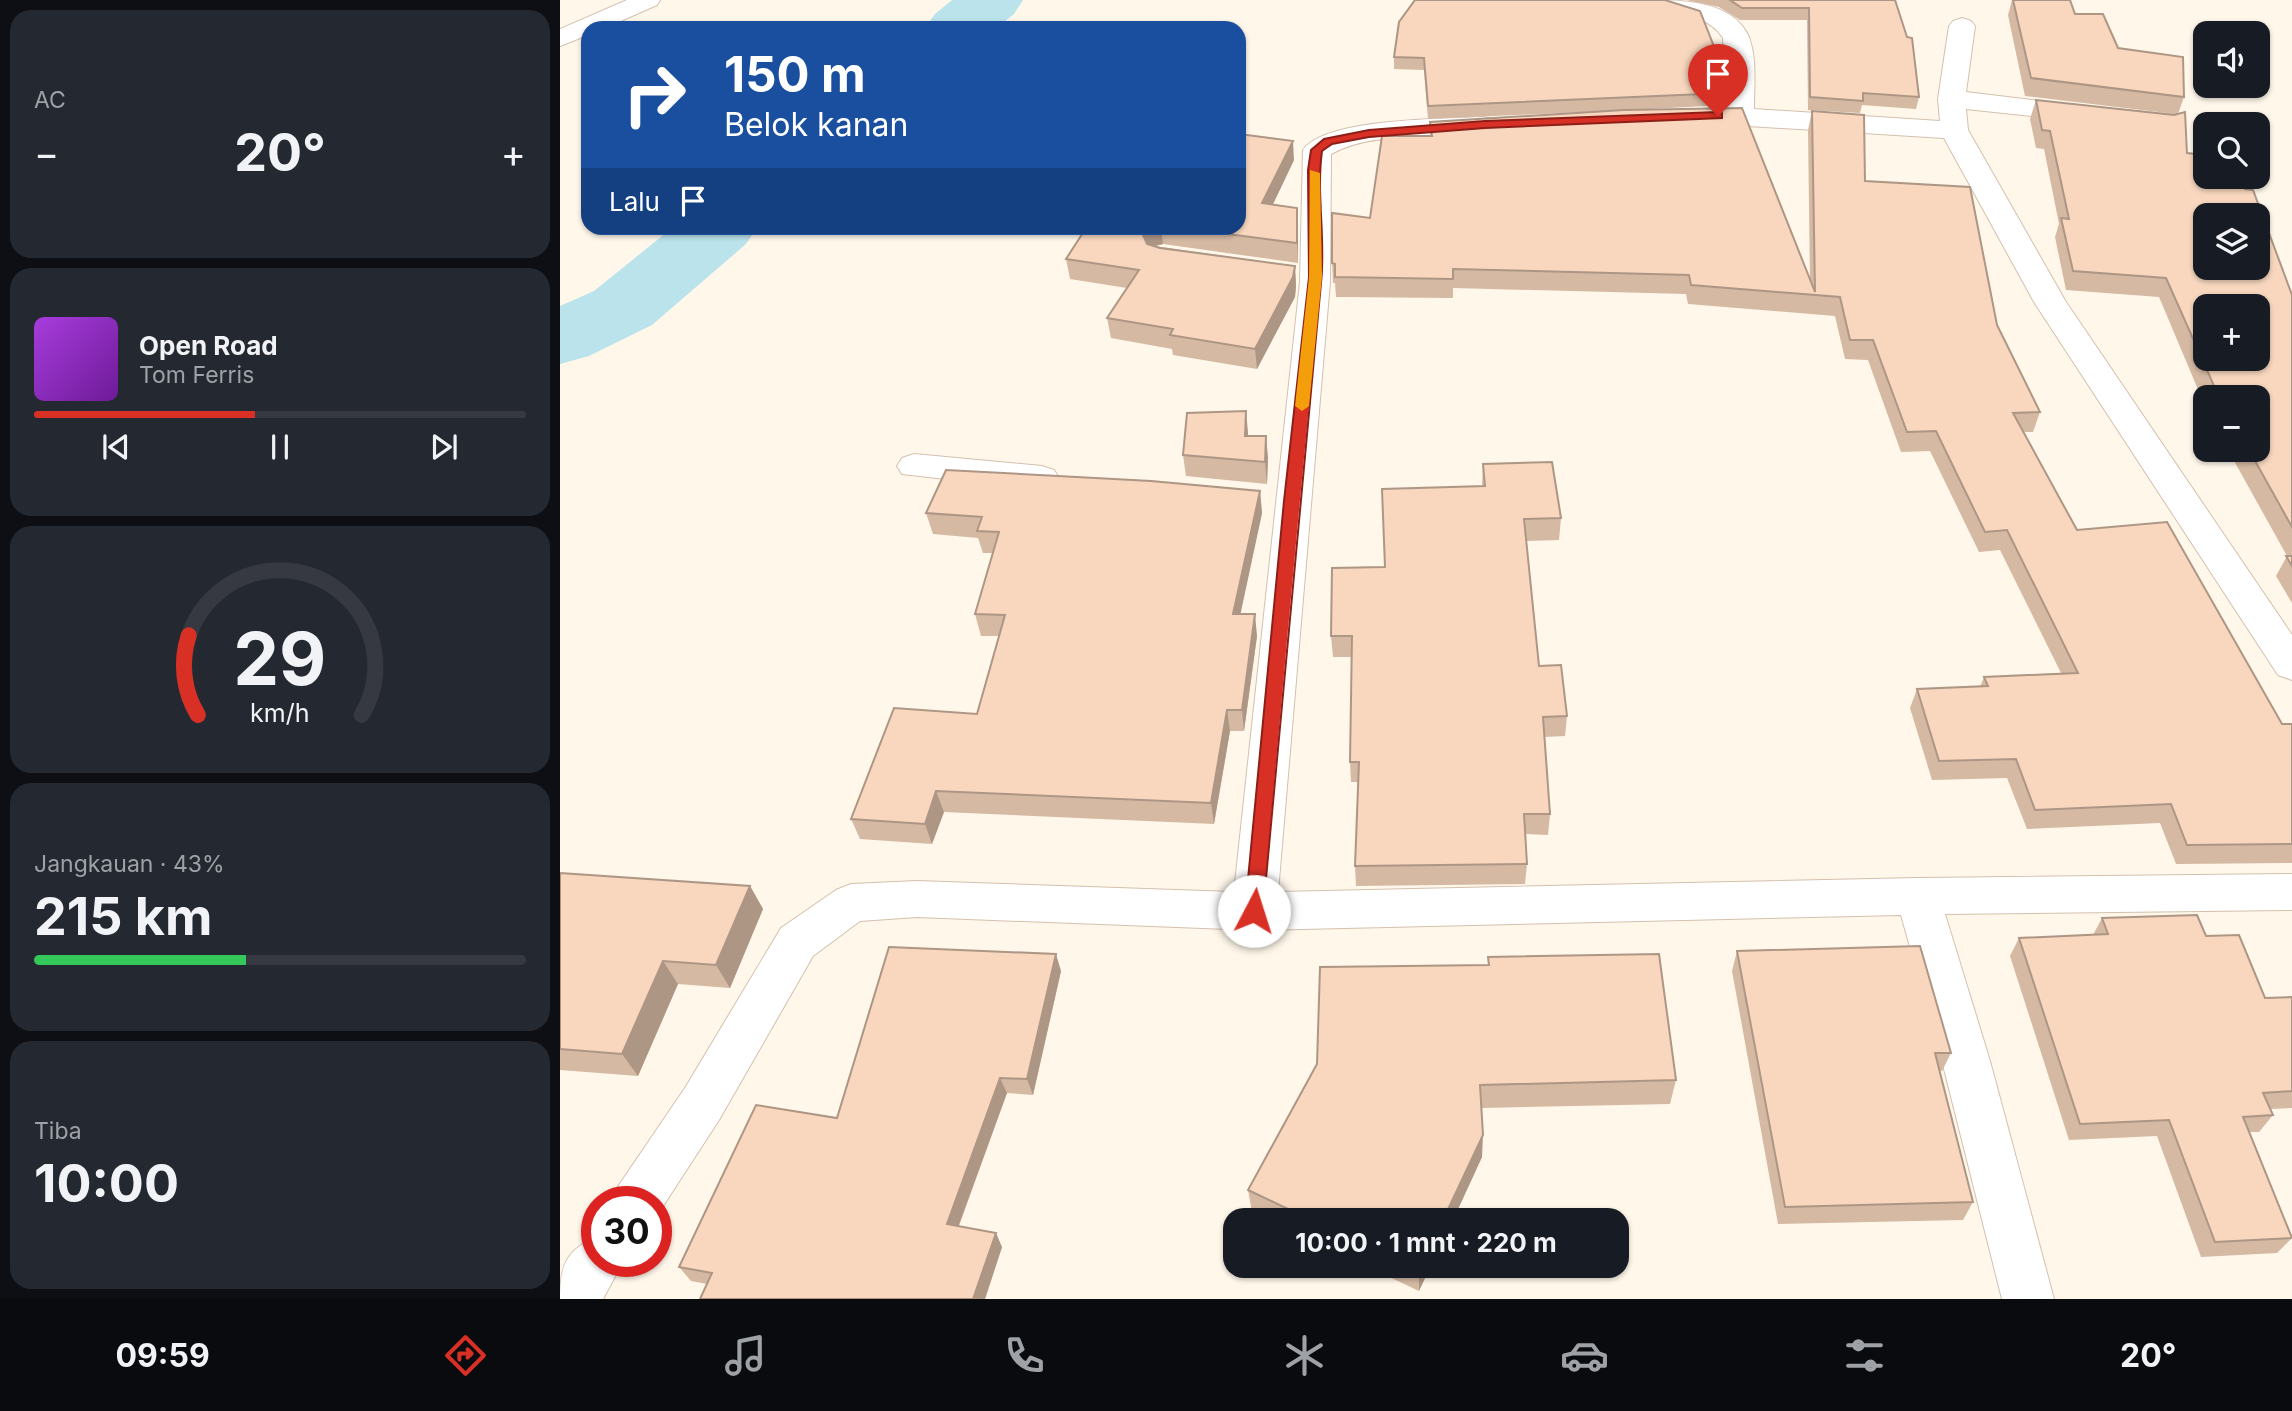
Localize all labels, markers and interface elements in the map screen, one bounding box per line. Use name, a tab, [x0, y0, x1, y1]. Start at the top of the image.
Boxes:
map controls	[2193, 21, 2270, 462]
button: sound	[2193, 21, 2270, 98]
pin	[1688, 44, 1748, 116]
text: 150 m	[724, 45, 866, 104]
icon: right	[609, 49, 700, 140]
icon: arrive	[1699, 55, 1737, 93]
text: AC	[34, 86, 66, 114]
text: Belok kanan	[724, 105, 908, 144]
button: search	[2193, 112, 2270, 189]
text: 20°	[234, 121, 326, 184]
text: −	[34, 130, 59, 176]
text: +	[501, 130, 526, 176]
icon: arrive	[674, 182, 712, 220]
text: Lalu	[609, 186, 660, 217]
button: layers	[2193, 203, 2270, 280]
button: +	[2193, 294, 2270, 371]
text: Open Road	[139, 330, 278, 361]
text: Tom Ferris	[139, 361, 254, 389]
button: −	[2193, 385, 2270, 462]
icon: previous	[97, 428, 135, 466]
icon: pause	[261, 428, 299, 466]
icon: next	[425, 428, 463, 466]
text: 29	[233, 615, 327, 704]
text: km/h	[250, 698, 310, 728]
text: Jangkauan · 43%	[34, 850, 225, 878]
position arrow	[1217, 874, 1291, 948]
text: 215 km	[34, 885, 212, 948]
text: Tiba	[34, 1117, 82, 1145]
text: 10:00	[34, 1152, 179, 1215]
speed limit sign: 30	[581, 1186, 672, 1277]
text: 10:00 · 1 mnt · 220 m	[1295, 1227, 1557, 1258]
icon: directions	[441, 1331, 490, 1380]
icon: music	[721, 1331, 770, 1380]
icon: phone	[1000, 1331, 1049, 1380]
icon: climate	[1280, 1331, 1329, 1380]
icon: car	[1560, 1331, 1609, 1380]
icon: filters	[1840, 1331, 1889, 1380]
text: 09:59	[115, 1336, 210, 1375]
text: 20°	[2120, 1336, 2177, 1375]

